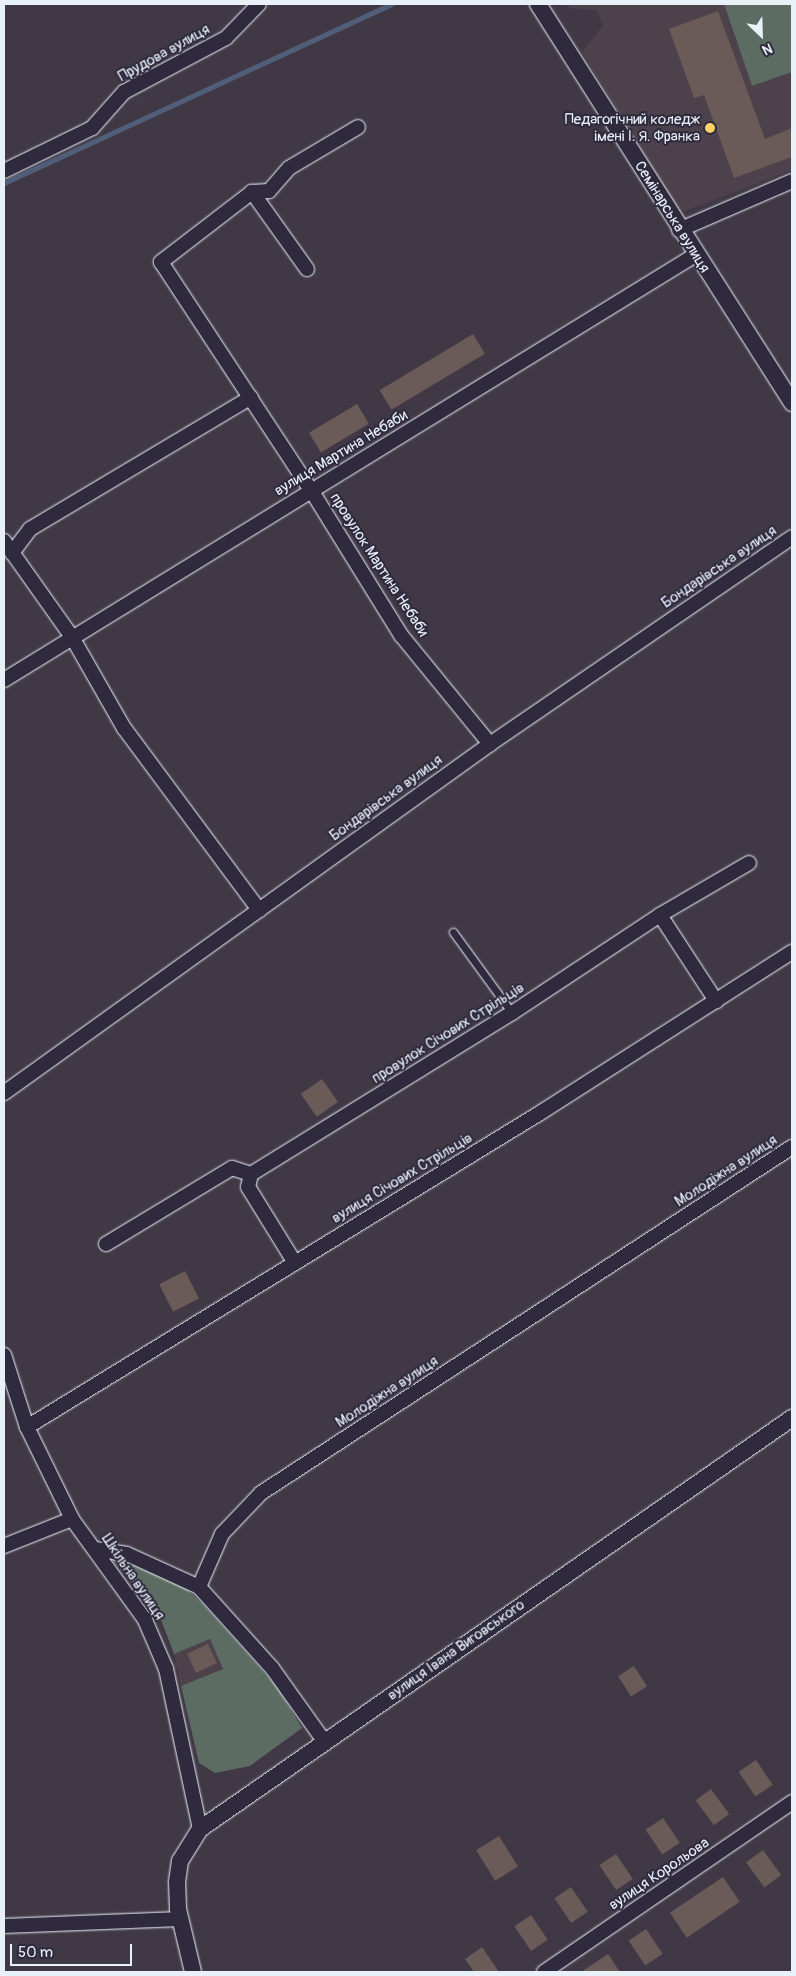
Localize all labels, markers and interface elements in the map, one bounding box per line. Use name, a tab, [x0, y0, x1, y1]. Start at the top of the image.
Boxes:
north arrow	[736, 10, 786, 60]
street label: Прудова вулиця	[115, 20, 213, 86]
text: N	[760, 39, 775, 59]
place label: Педагогічний коледж імені І. Я. Франка	[565, 110, 700, 145]
marker: Педагогічний коледж імені І. Я. Франка	[704, 122, 716, 134]
street label: Семінарська вулиця	[630, 158, 714, 276]
street label: вулиця Мартина Небаби	[271, 406, 411, 500]
street label: провулок Мартина Небаби	[326, 490, 432, 640]
street label: Бондарівська вулиця	[658, 522, 780, 612]
street label: Бондарівська вулиця	[326, 751, 446, 845]
street label: провулок Січових Стрільців	[368, 979, 528, 1087]
street label: вулиця Січових Стрільців	[328, 1129, 476, 1227]
street label: Молодіжна вулиця	[671, 1131, 781, 1211]
street label: Молодіжна вулиця	[332, 1352, 442, 1432]
street label: Шкільна вулиця	[98, 1531, 168, 1623]
street label: вулиця Івана Виговського	[384, 1596, 528, 1704]
street label: вулиця Корольова	[605, 1834, 713, 1914]
scale bar	[12, 1934, 135, 1966]
text: 50 m	[18, 1943, 53, 1962]

